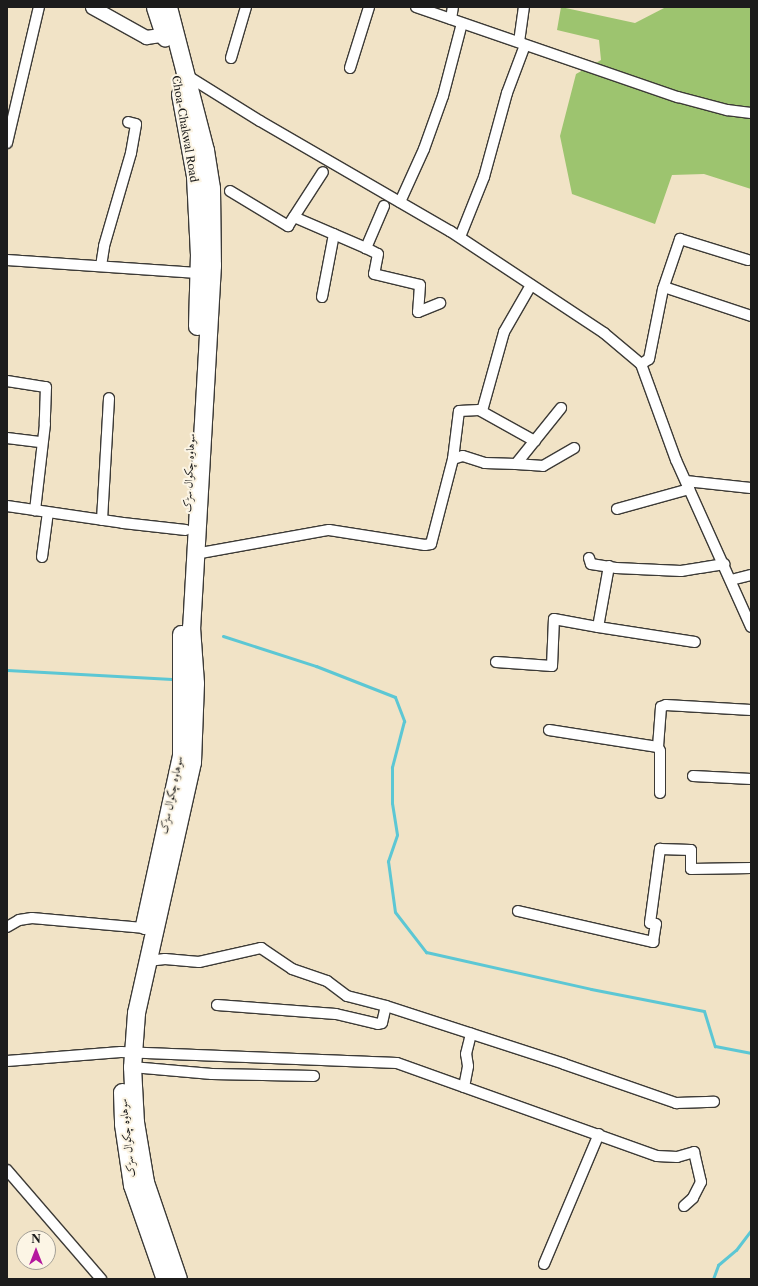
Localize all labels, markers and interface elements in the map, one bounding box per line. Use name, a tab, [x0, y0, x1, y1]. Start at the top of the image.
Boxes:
street label: Choa-Chakwal Road	[169, 75, 201, 183]
street label: سوہاوہ چکوال سڑک	[180, 433, 198, 513]
street label: سوہاوہ چکوال سڑک	[156, 755, 186, 835]
street label: سوہاوہ چکوال سڑک	[116, 1098, 138, 1178]
north arrow	[16, 1230, 56, 1270]
text: N	[31, 1232, 41, 1246]

